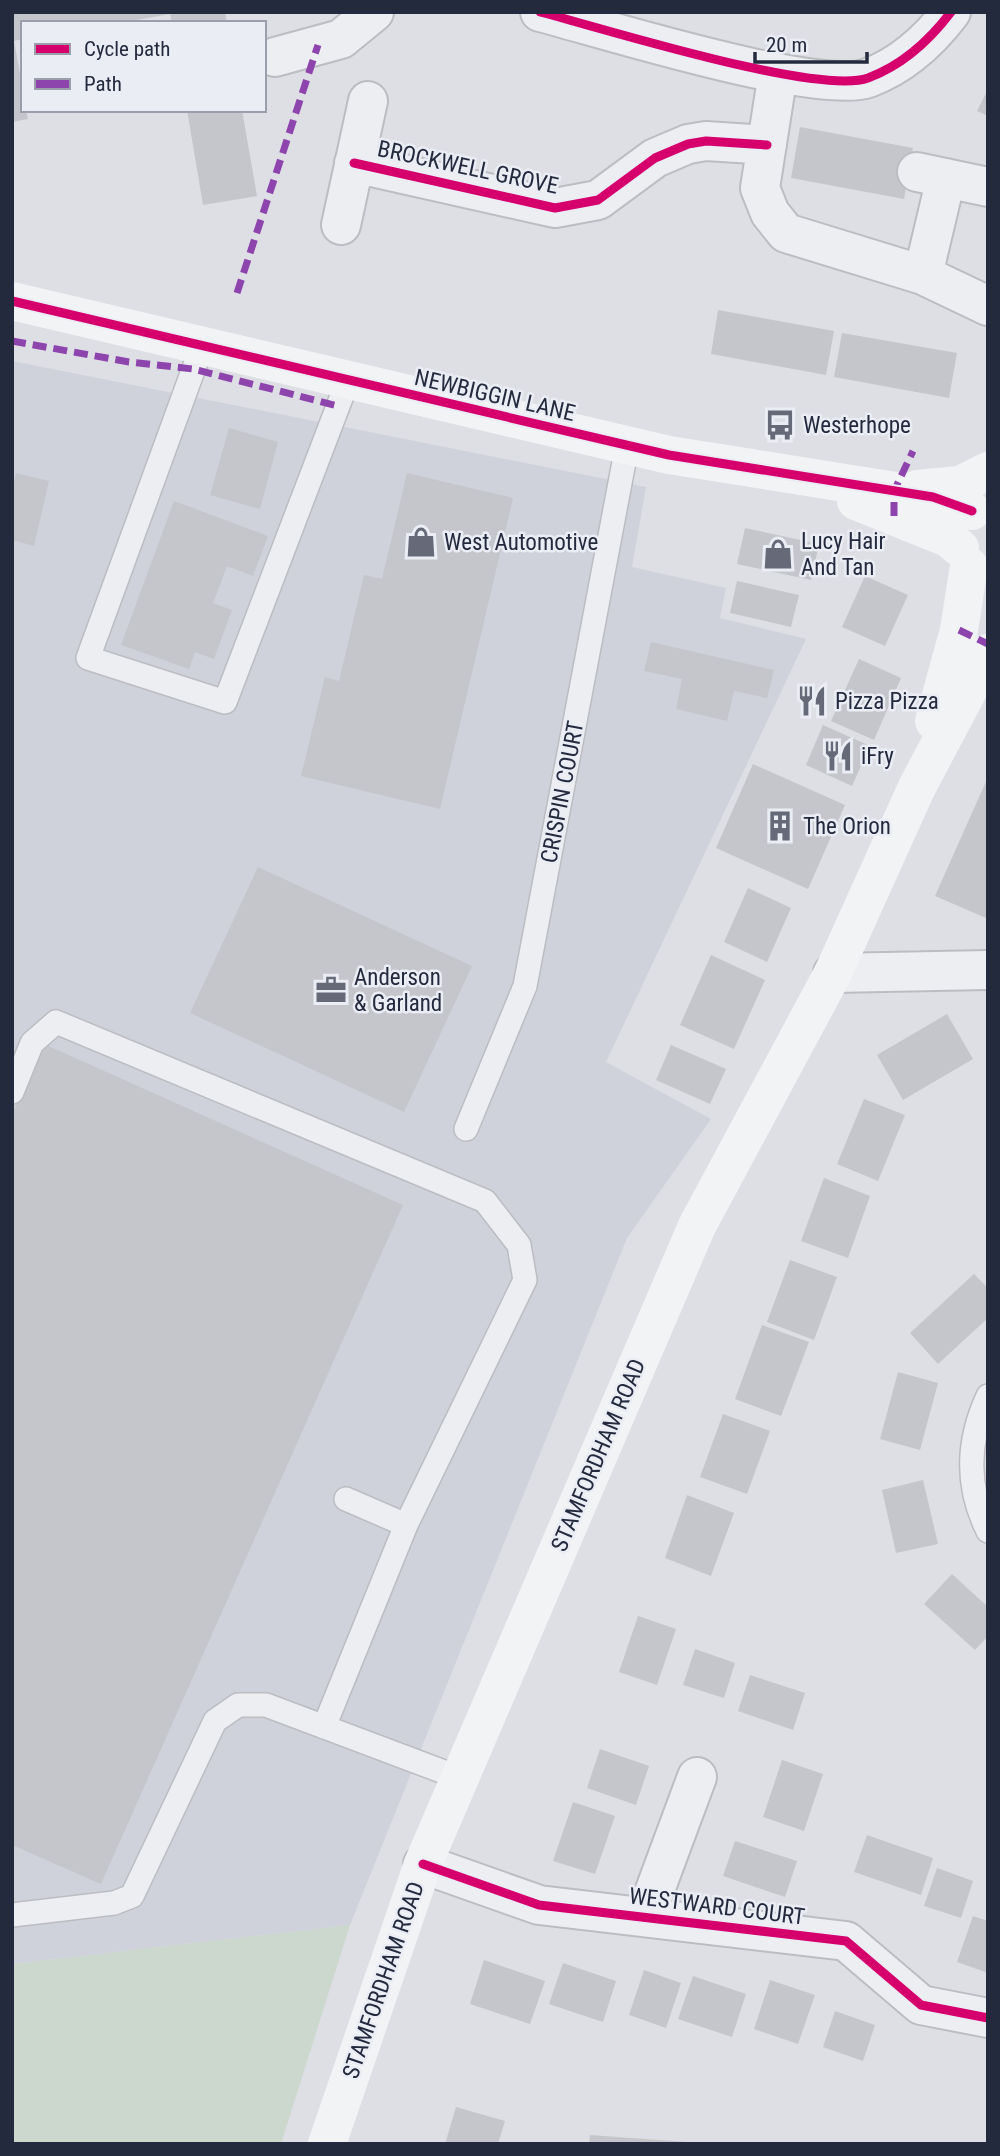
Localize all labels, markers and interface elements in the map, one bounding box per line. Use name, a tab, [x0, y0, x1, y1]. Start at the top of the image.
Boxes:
legend	[21, 21, 266, 112]
scale bar	[755, 21, 867, 65]
text: 20 m	[766, 33, 807, 57]
text: Cycle path	[84, 37, 170, 61]
text: Path	[84, 72, 122, 96]
street label: BROCKWELL GROVE	[375, 135, 561, 200]
street label: NEWBIGGIN LANE	[412, 364, 578, 427]
bus stop icon: Westerhope	[763, 408, 797, 442]
place label: Westerhope	[803, 412, 911, 439]
shop icon: West Automotive	[404, 525, 438, 559]
place label: Lucy Hair And Tan	[801, 528, 886, 581]
place label: West Automotive	[444, 529, 598, 556]
shop icon: Lucy Hair And Tan	[761, 537, 795, 571]
restaurant icon: Pizza Pizza	[795, 684, 829, 718]
place label: Pizza Pizza	[835, 688, 939, 715]
street label: CRISPIN COURT	[535, 719, 589, 865]
restaurant icon: iFry	[821, 739, 855, 773]
place label: iFry	[861, 743, 894, 770]
building icon: The Orion	[763, 809, 797, 843]
place label: The Orion	[803, 813, 891, 840]
place label: Anderson & Garland	[354, 964, 442, 1017]
office icon: Anderson & Garland	[314, 973, 348, 1007]
street label: STAMFORDHAM ROAD	[546, 1355, 651, 1555]
street label: STAMFORDHAM ROAD	[337, 1878, 430, 2082]
street label: WESTWARD COURT	[627, 1882, 806, 1931]

